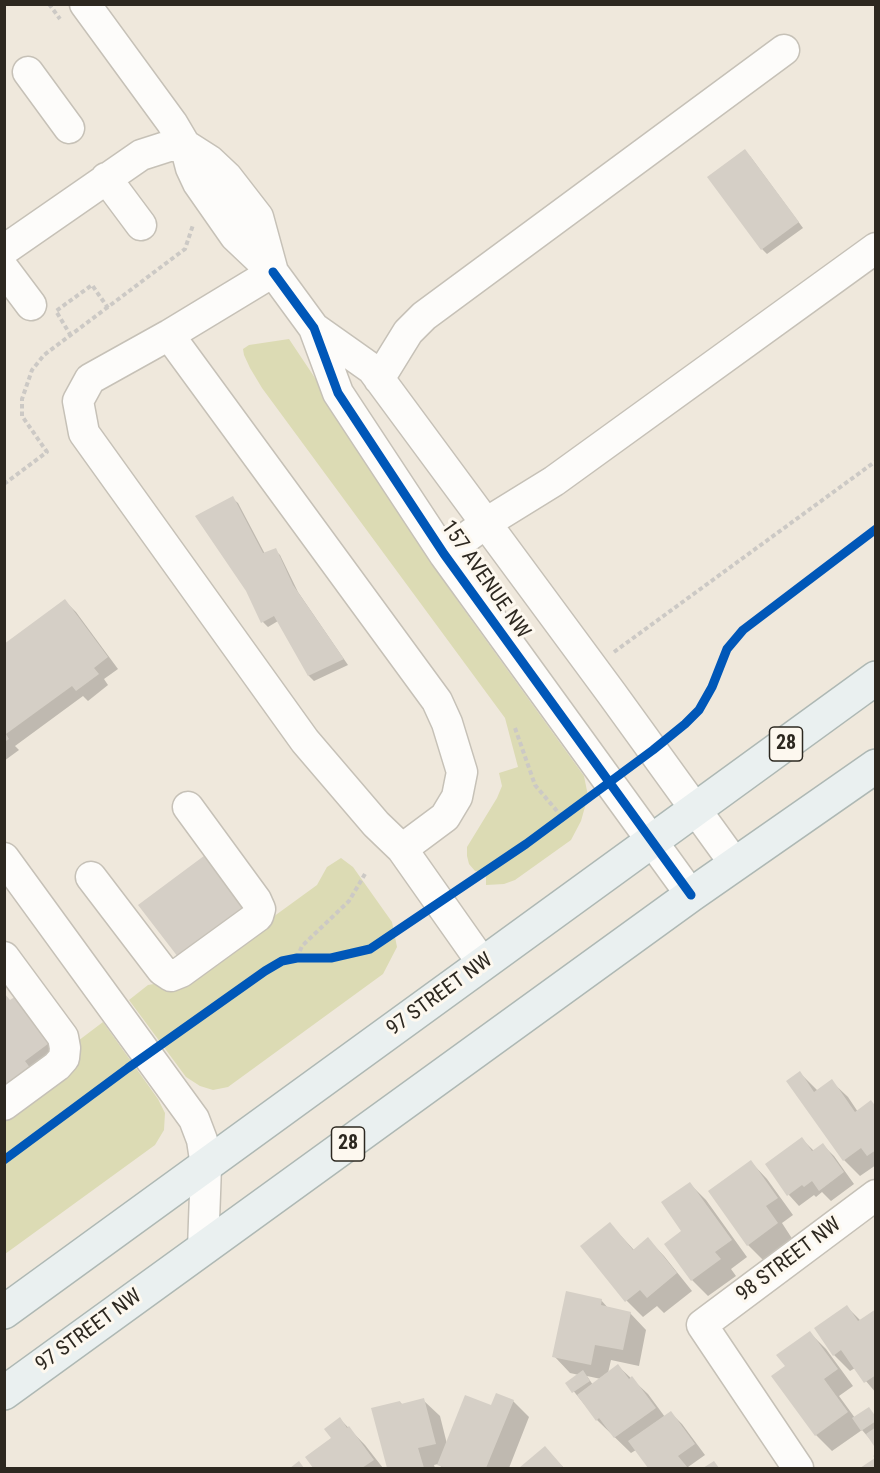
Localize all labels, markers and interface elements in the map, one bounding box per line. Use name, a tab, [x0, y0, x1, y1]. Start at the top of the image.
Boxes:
street label: 157 AVENUE NW	[435, 516, 535, 644]
road number: 28	[770, 727, 802, 761]
street label: 97 STREET NW	[382, 948, 498, 1042]
road number: 28	[332, 1127, 364, 1161]
street label: 98 STREET NW	[732, 1213, 846, 1307]
street label: 97 STREET NW	[31, 1284, 147, 1378]

